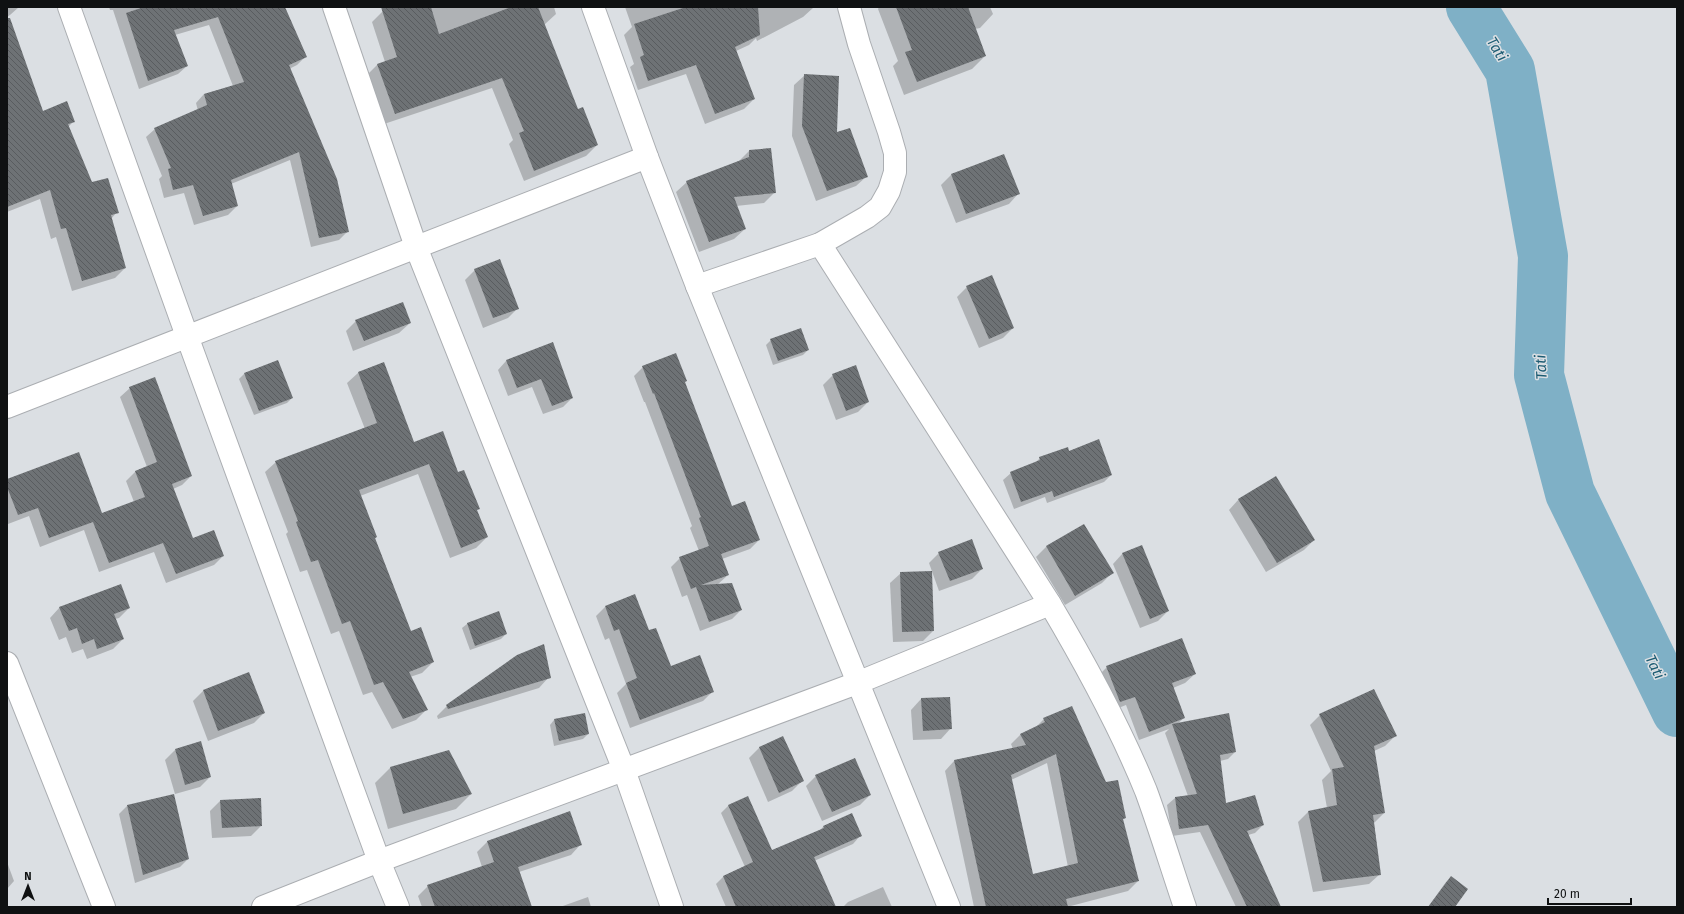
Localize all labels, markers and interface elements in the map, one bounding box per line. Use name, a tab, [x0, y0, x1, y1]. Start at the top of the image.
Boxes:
water label: Tati	[1483, 34, 1511, 64]
water label: Tati	[1531, 354, 1551, 380]
water label: Tati	[1641, 652, 1669, 682]
north arrow	[8, 866, 48, 906]
text: N	[24, 870, 32, 883]
scale bar	[1548, 880, 1631, 906]
text: 20 m	[1554, 887, 1580, 901]

